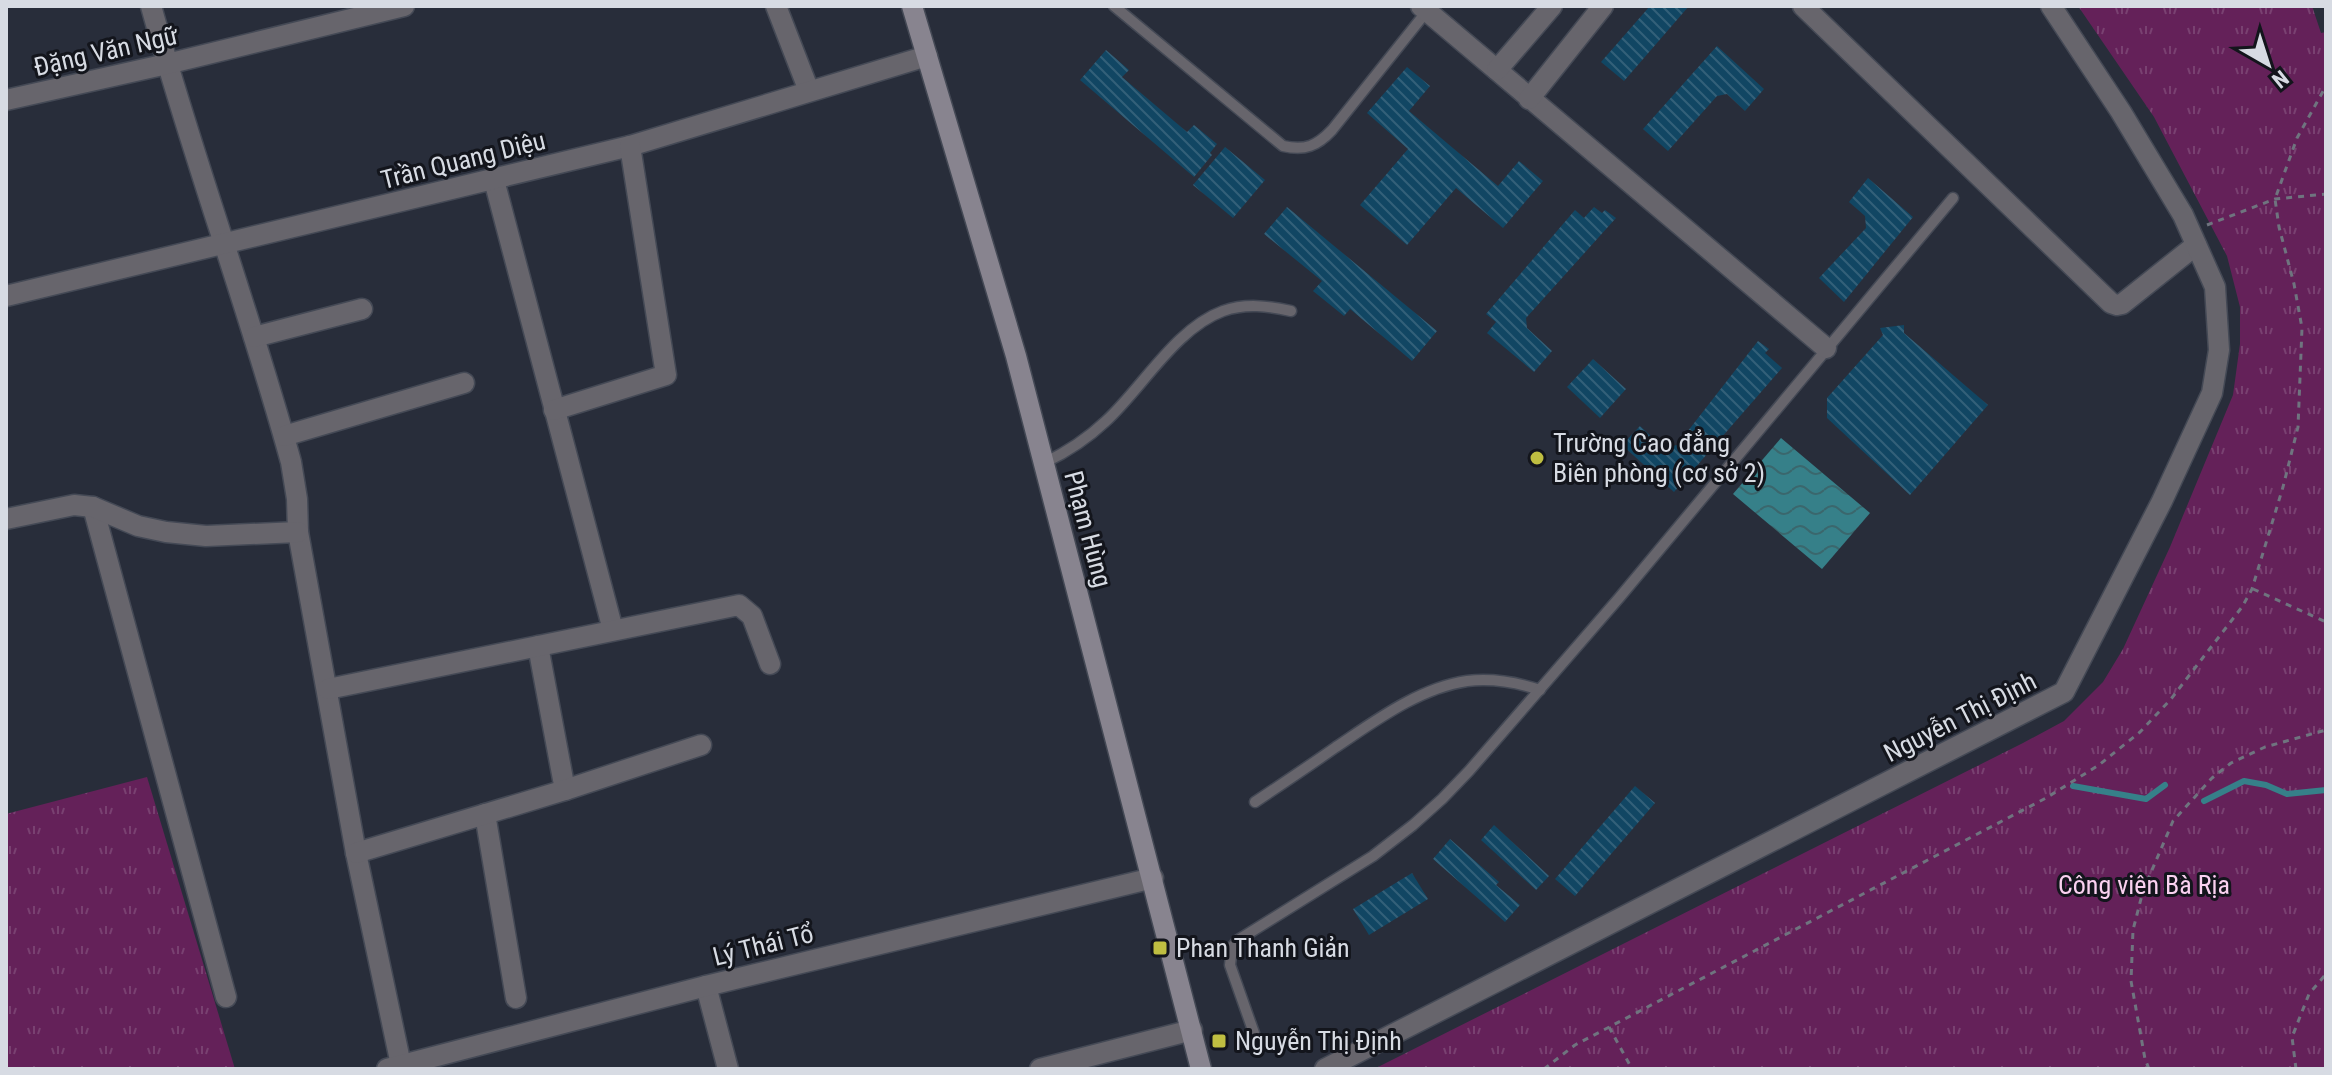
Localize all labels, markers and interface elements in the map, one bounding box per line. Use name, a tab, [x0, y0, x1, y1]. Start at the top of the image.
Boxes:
street label: Đặng Văn Ngữ	[31, 20, 182, 82]
north arrow	[2228, 24, 2308, 104]
text: N	[2267, 65, 2293, 93]
street label: Trần Quang Diệu	[378, 125, 548, 195]
place label: Trường Cao đẳng Biên phòng (cơ sở 2)	[1553, 428, 1765, 488]
marker: Trường Cao đẳng Biên phòng (cơ sở 2)	[1528, 449, 1546, 467]
street label: Phạm Hùng	[1058, 468, 1118, 590]
street label: Nguyễn Thị Định	[1879, 666, 2041, 768]
park label: Công viên Bà Rịa	[2058, 870, 2230, 900]
street label: Lý Thái Tổ	[710, 918, 816, 972]
place label: Phan Thanh Giản	[1176, 933, 1350, 963]
marker: Phan Thanh Giản	[1151, 939, 1169, 957]
place label: Nguyễn Thị Định	[1235, 1026, 1402, 1056]
marker: Nguyễn Thị Định	[1210, 1032, 1228, 1050]

